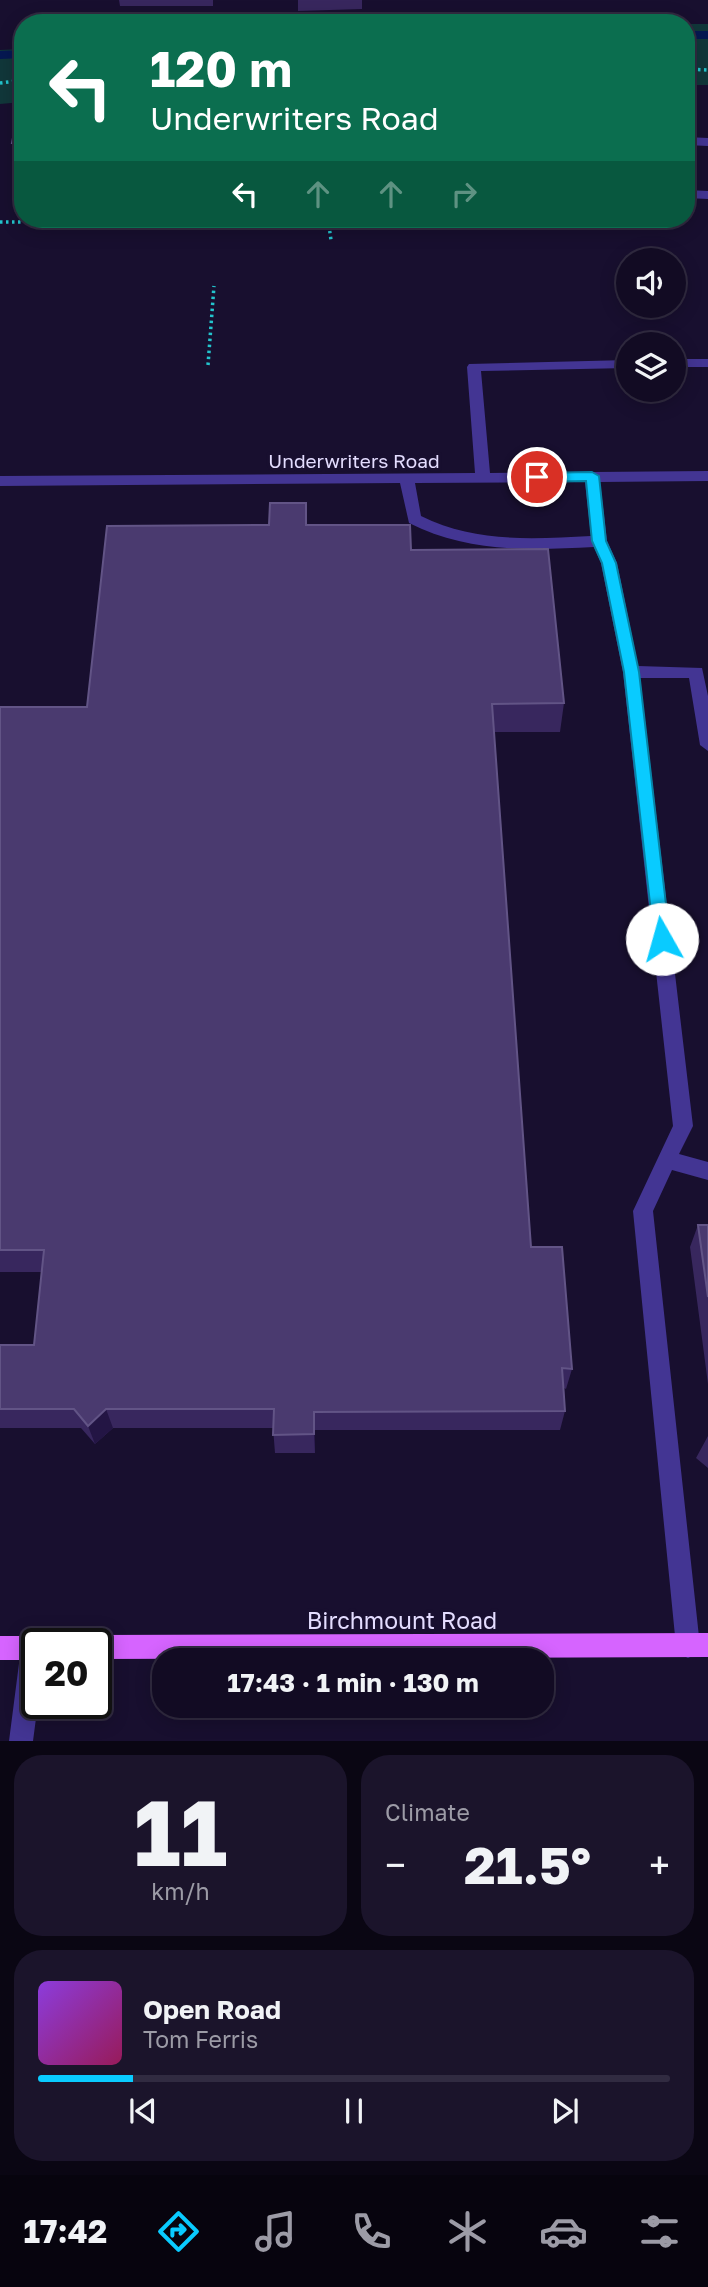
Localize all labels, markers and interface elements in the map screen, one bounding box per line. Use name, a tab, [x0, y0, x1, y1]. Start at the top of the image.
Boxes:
text: 120 m	[150, 39, 292, 98]
icon: left	[35, 42, 126, 133]
text: Underwriters Road	[150, 99, 439, 137]
icon: left	[226, 175, 264, 213]
icon: ahead	[299, 175, 337, 213]
icon: ahead	[372, 175, 410, 213]
icon: right	[445, 175, 483, 213]
map controls	[616, 248, 686, 402]
button: sound	[616, 248, 686, 318]
button: layers	[616, 332, 686, 402]
pin	[507, 447, 567, 507]
street label: Underwriters Road	[268, 449, 440, 472]
icon: arrive	[518, 458, 556, 496]
position arrow	[625, 902, 699, 976]
street label: Birchmount Road	[307, 1606, 497, 1634]
speed limit sign: 20	[21, 1628, 112, 1719]
text: 17:43 · 1 min · 130 m	[227, 1667, 479, 1698]
text: 11	[134, 1777, 227, 1886]
text: Climate	[385, 1798, 470, 1826]
text: 21.5°	[464, 1833, 591, 1895]
text: −	[385, 1842, 406, 1887]
text: +	[649, 1842, 670, 1887]
text: km/h	[151, 1877, 210, 1905]
text: Open Road	[143, 1994, 281, 2025]
text: Tom Ferris	[143, 2025, 258, 2053]
icon: previous	[124, 2092, 162, 2130]
icon: pause	[335, 2092, 373, 2130]
icon: next	[546, 2092, 584, 2130]
icon: directions	[154, 2207, 203, 2256]
icon: music	[251, 2207, 300, 2256]
icon: phone	[347, 2207, 396, 2256]
icon: climate	[443, 2207, 492, 2256]
icon: car	[539, 2207, 588, 2256]
icon: filters	[635, 2207, 684, 2256]
text: 17:42	[24, 2212, 107, 2250]

